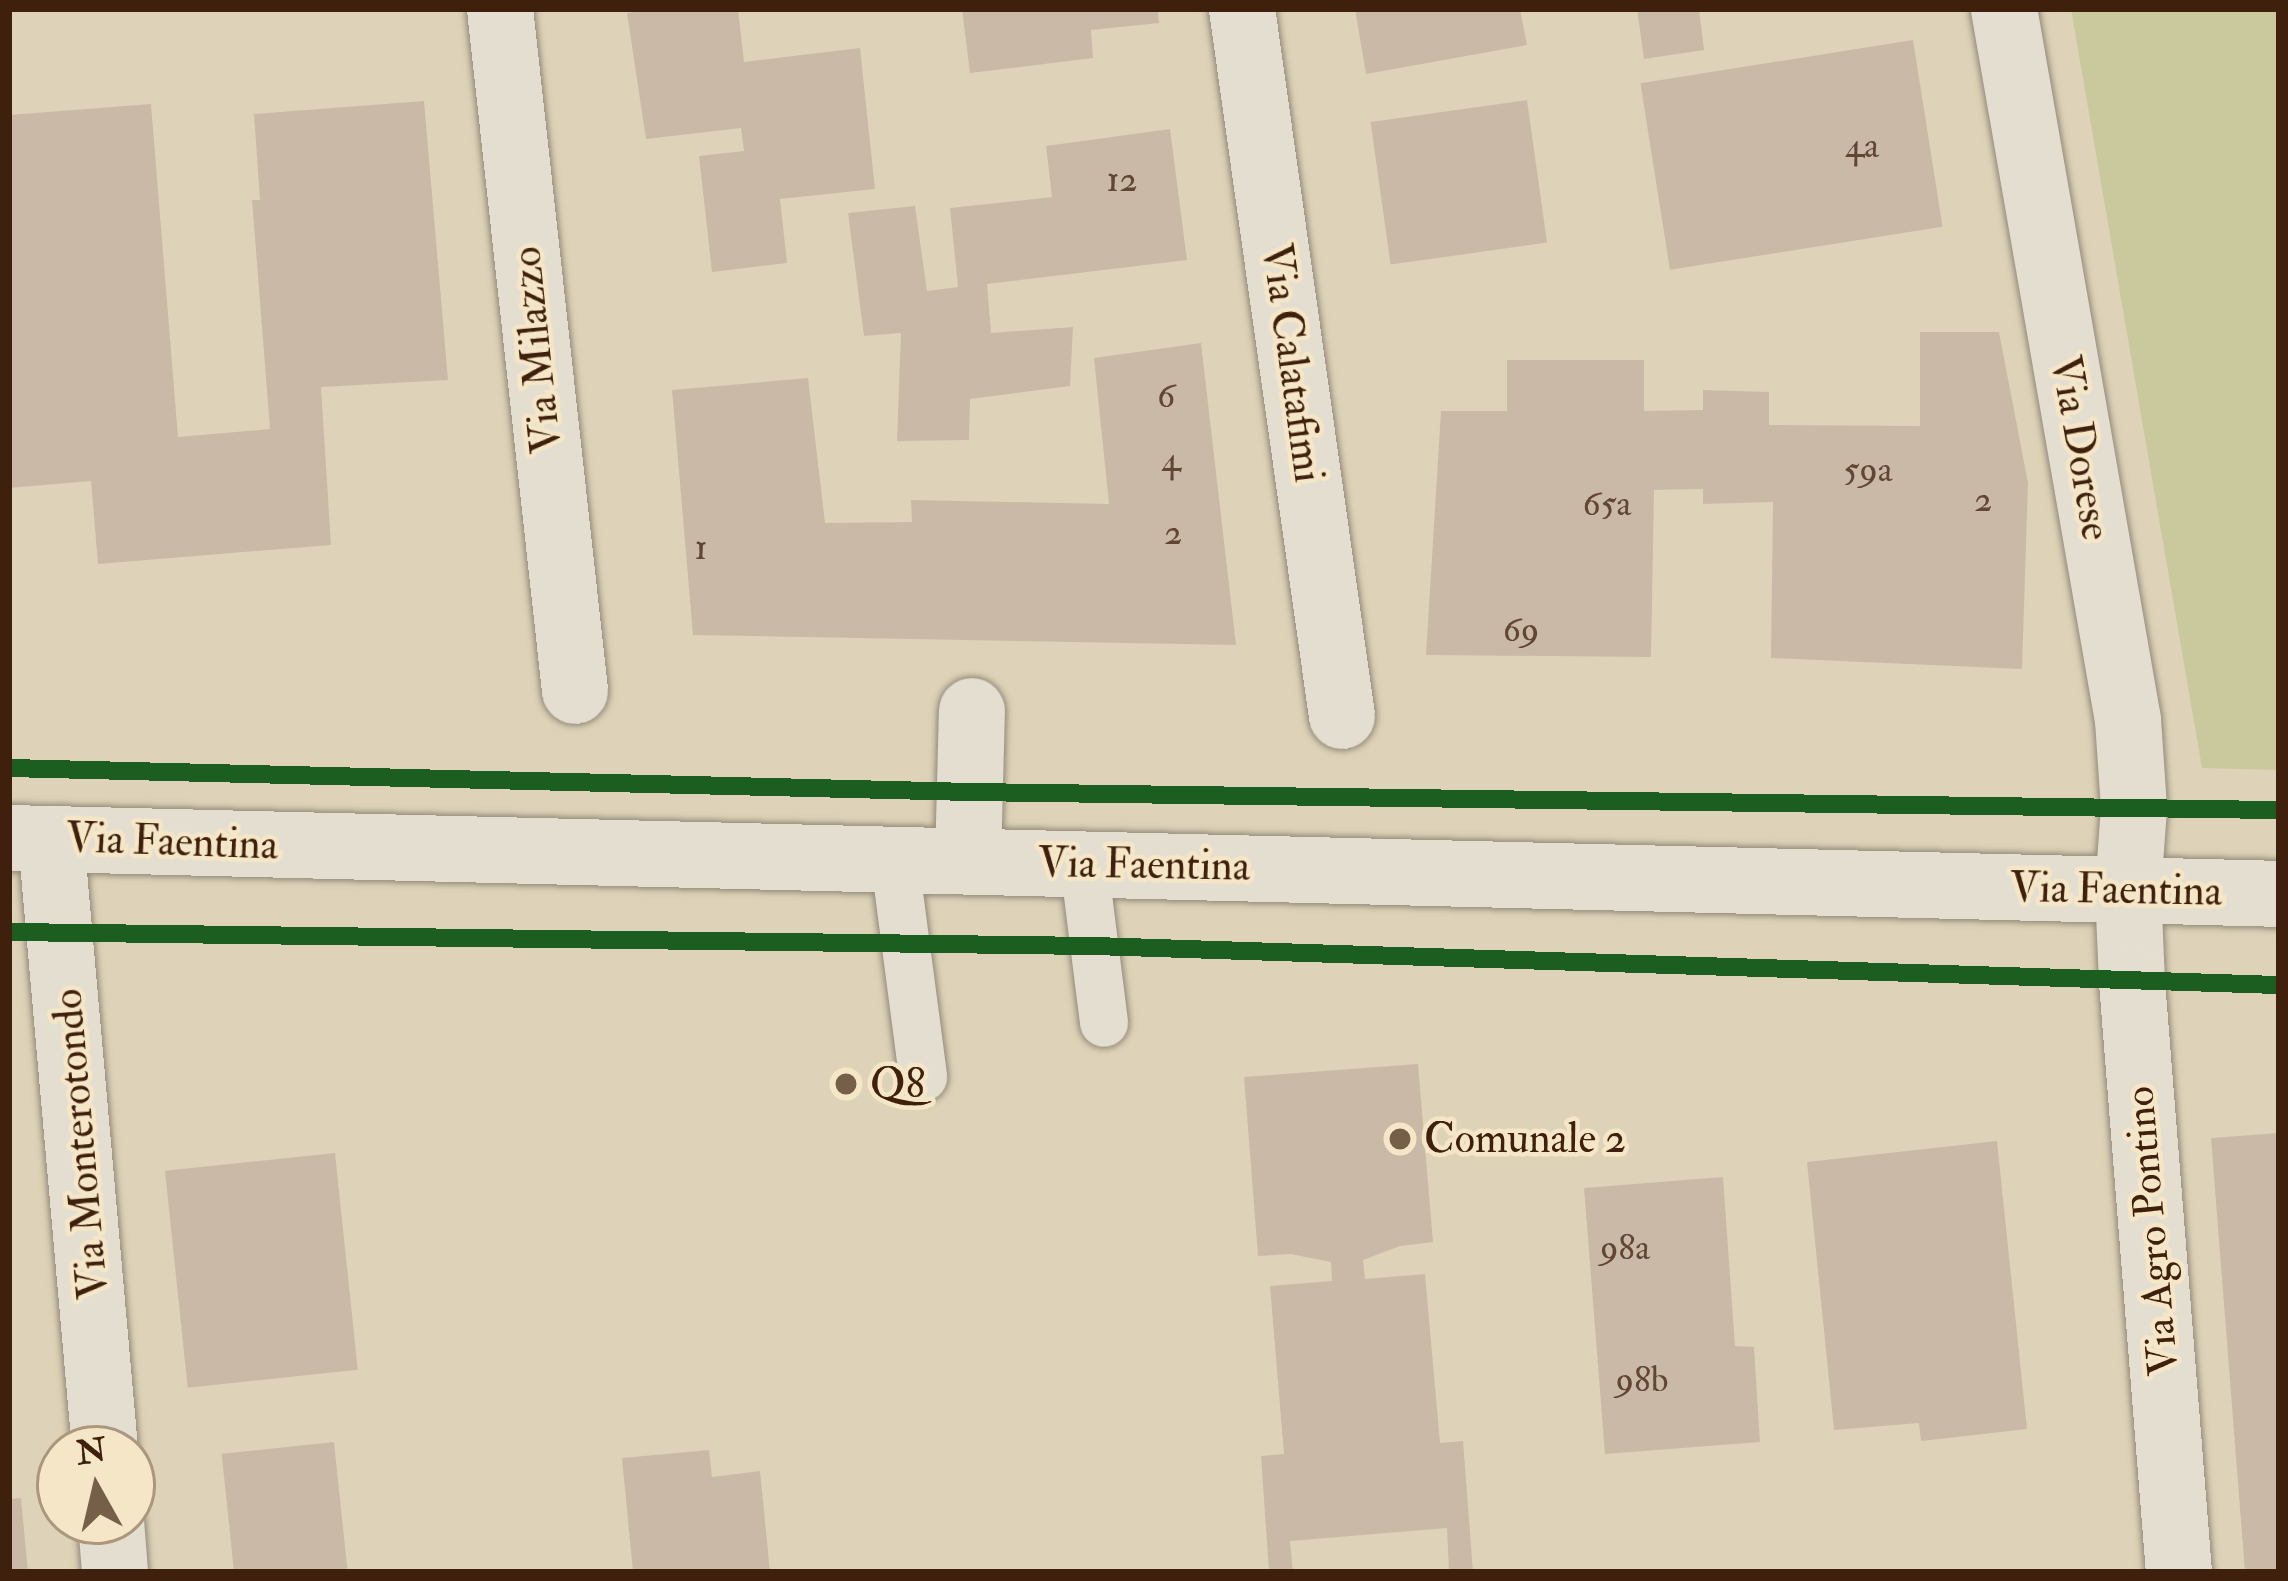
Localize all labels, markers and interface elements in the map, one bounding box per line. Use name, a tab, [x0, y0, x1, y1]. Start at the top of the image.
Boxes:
house number: 4a	[1845, 124, 1879, 168]
house number: 12	[1106, 158, 1138, 202]
street label: Via Calatafimi	[1250, 240, 1334, 486]
street label: Via Milazzo	[501, 244, 573, 456]
street label: Via Dorese	[2039, 352, 2121, 544]
house number: 6	[1157, 374, 1175, 418]
house number: 4	[1161, 438, 1181, 482]
house number: 59a	[1843, 448, 1893, 492]
house number: 2	[1974, 478, 1992, 522]
house number: 65a	[1583, 482, 1631, 526]
house number: 2	[1164, 511, 1182, 555]
house number: 1	[695, 526, 707, 570]
house number: 69	[1503, 608, 1539, 652]
street label: Via Faentina	[65, 813, 279, 871]
street label: Via Faentina	[1038, 838, 1250, 892]
street label: Via Faentina	[2010, 863, 2222, 917]
street label: Via Monterotondo	[42, 987, 120, 1301]
place label: Q8	[870, 1059, 925, 1109]
marker: Q8	[833, 1071, 859, 1097]
street label: Via Agro Pontino	[2114, 1084, 2190, 1378]
place label: Comunale 2	[1424, 1114, 1626, 1164]
marker: Comunale 2	[1387, 1126, 1413, 1152]
house number: 98a	[1600, 1226, 1650, 1270]
house number: 98b	[1616, 1358, 1668, 1402]
north arrow	[36, 1425, 156, 1545]
text: N	[74, 1429, 109, 1474]

